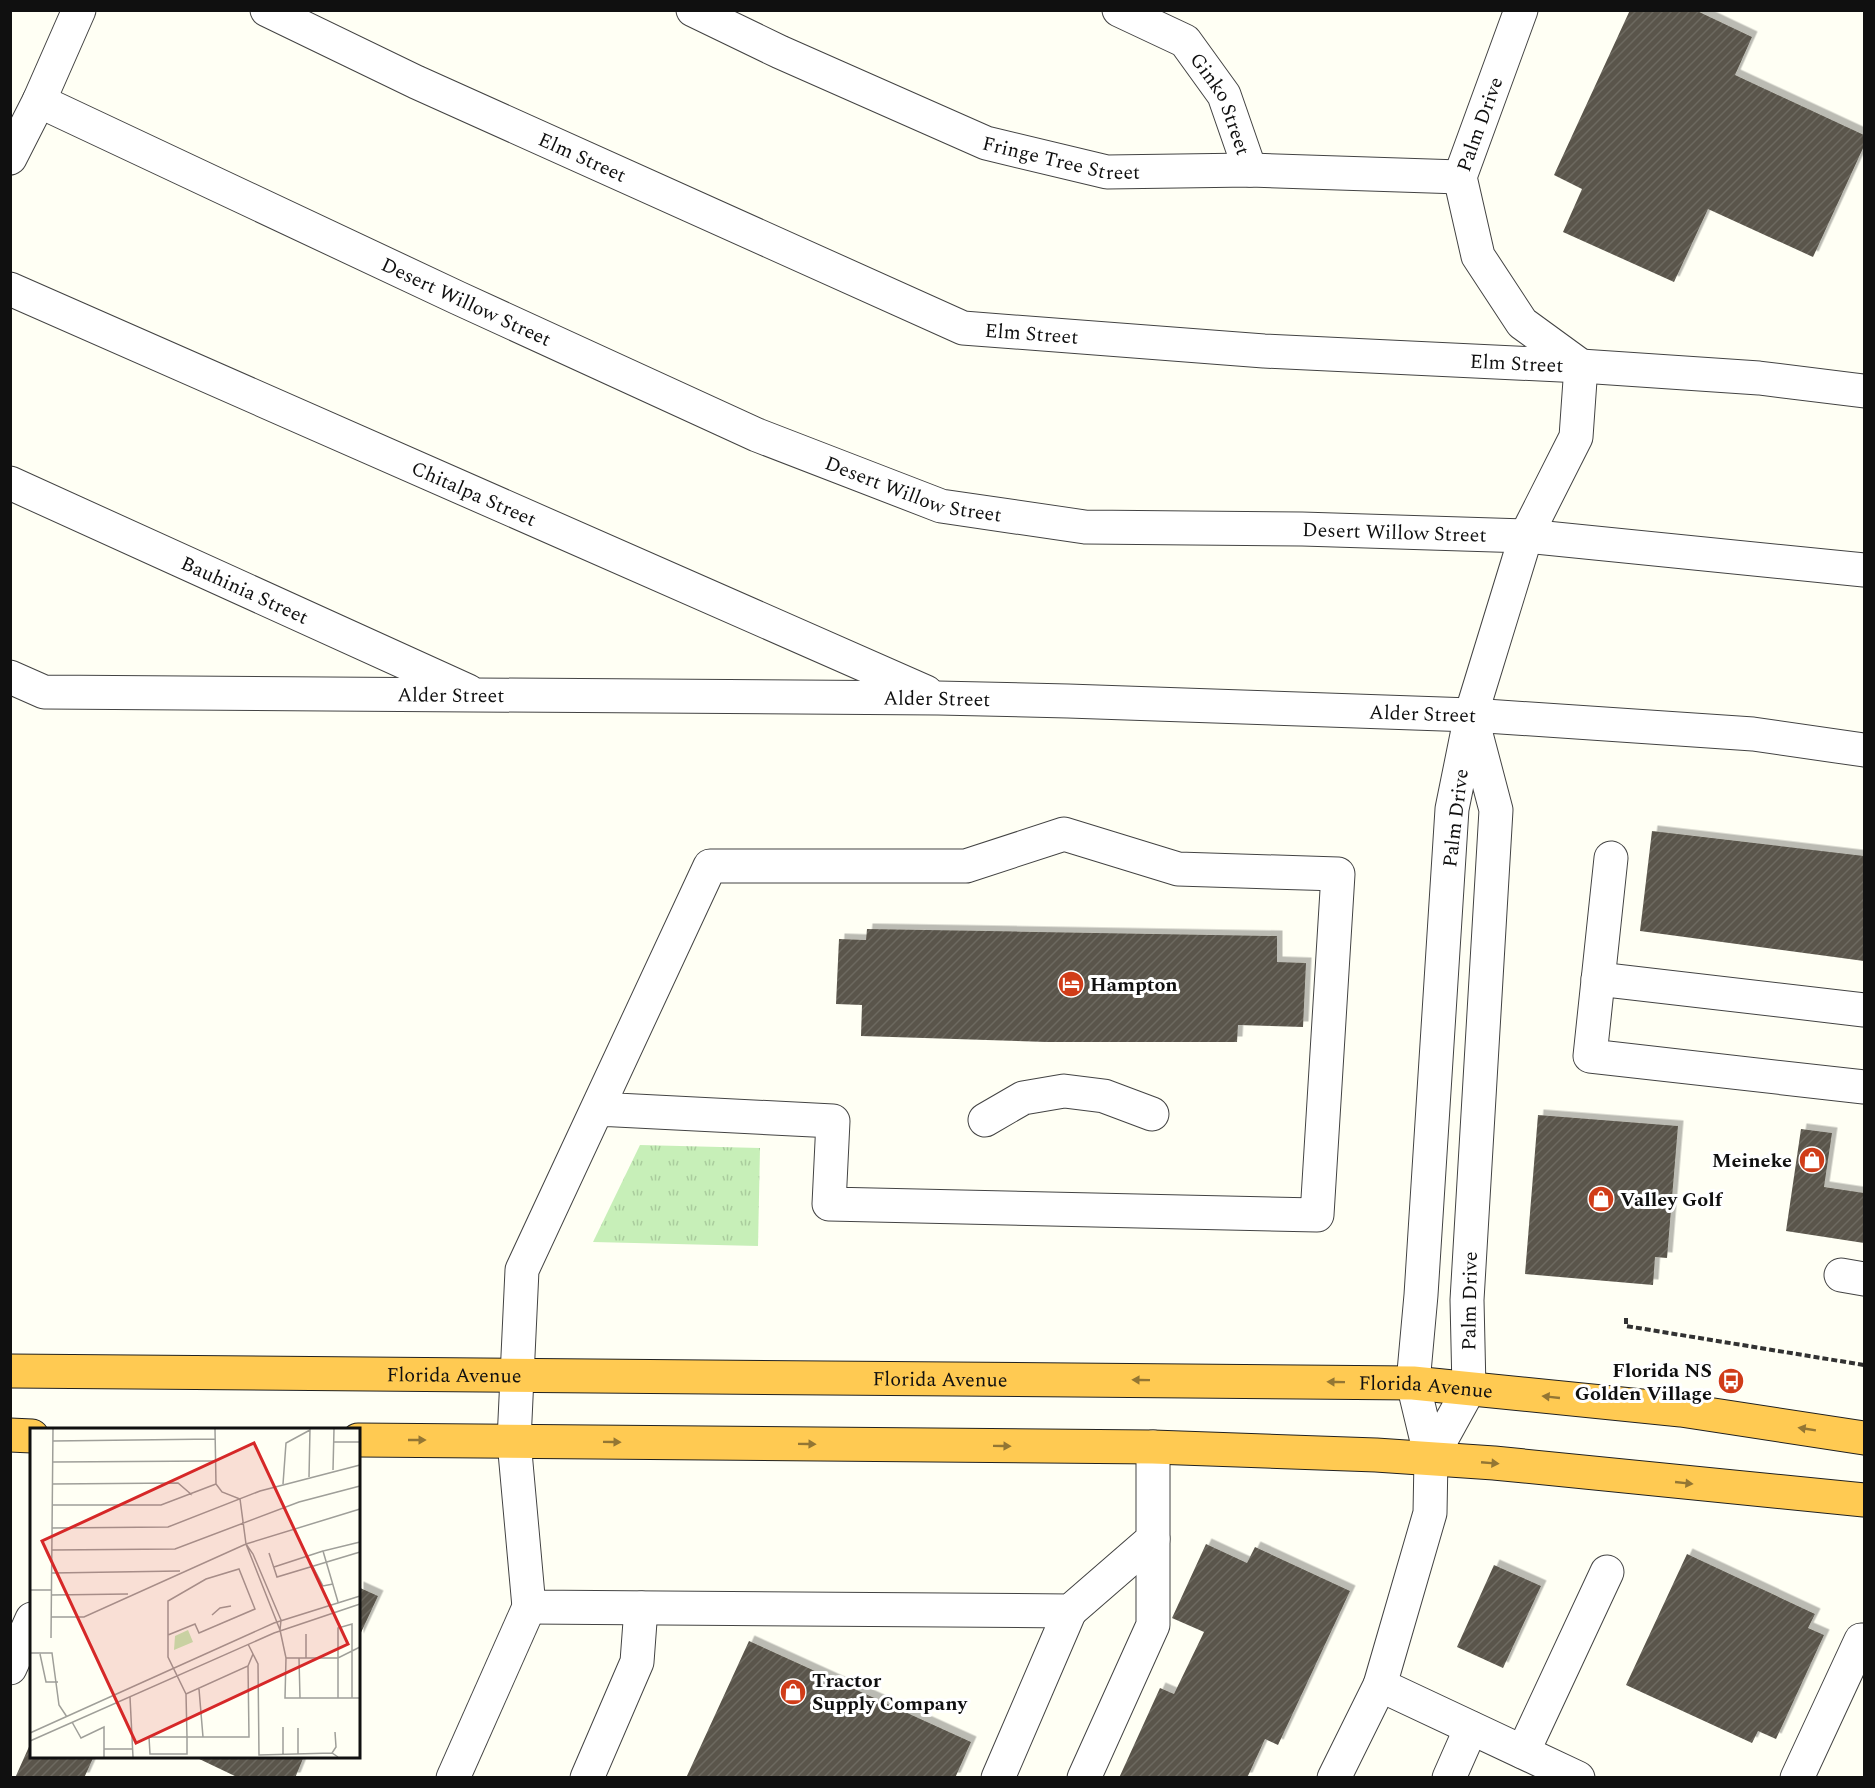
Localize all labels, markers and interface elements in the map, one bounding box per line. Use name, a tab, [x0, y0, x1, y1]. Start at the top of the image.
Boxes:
street label: Ginko Street	[1182, 46, 1258, 159]
street label: Palm Drive	[1449, 73, 1511, 176]
street label: Elm Street	[533, 125, 631, 191]
street label: Fringe Tree Street	[979, 129, 1140, 188]
street label: Desert Willow Street	[376, 250, 556, 355]
street label: Elm Street	[984, 316, 1079, 353]
street label: Elm Street	[1469, 347, 1564, 381]
street label: Desert Willow Street	[820, 449, 1003, 531]
street label: Chitalpa Street	[406, 453, 541, 535]
street label: Desert Willow Street	[1302, 515, 1487, 551]
street label: Bauhinia Street	[176, 549, 313, 633]
street label: Alder Street	[397, 680, 504, 711]
street label: Alder Street	[883, 684, 991, 715]
street label: Alder Street	[1369, 697, 1477, 731]
street label: Palm Drive	[1435, 767, 1477, 869]
hotel icon: Hampton	[1056, 969, 1086, 999]
place label: Hampton	[1090, 970, 1178, 1000]
shop icon: Meineke	[1797, 1145, 1827, 1175]
place label: Meineke	[1712, 1146, 1792, 1176]
shop icon: Valley Golf	[1586, 1184, 1616, 1214]
place label: Valley Golf	[1620, 1185, 1724, 1215]
street label: Palm Drive	[1454, 1251, 1486, 1351]
place label: Florida NS Golden Village	[1575, 1356, 1712, 1409]
street label: Florida Avenue	[386, 1360, 522, 1391]
street label: Florida Avenue	[872, 1364, 1008, 1396]
bus stop icon: Florida NS Golden Village	[1716, 1366, 1746, 1396]
street label: Florida Avenue	[1358, 1369, 1494, 1407]
one-way arrow	[1131, 1376, 1150, 1385]
one-way arrow	[1326, 1377, 1345, 1387]
one-way arrow	[1541, 1392, 1560, 1402]
one-way arrow	[1797, 1425, 1816, 1434]
inset map	[30, 1428, 360, 1758]
one-way arrow	[407, 1435, 426, 1445]
one-way arrow	[602, 1437, 621, 1447]
one-way arrow	[797, 1439, 816, 1449]
one-way arrow	[992, 1441, 1011, 1451]
one-way arrow	[1480, 1458, 1499, 1468]
one-way arrow	[1674, 1478, 1693, 1488]
place label: Tractor Supply Company	[812, 1666, 968, 1719]
shop icon: Tractor Supply Company	[778, 1677, 808, 1707]

